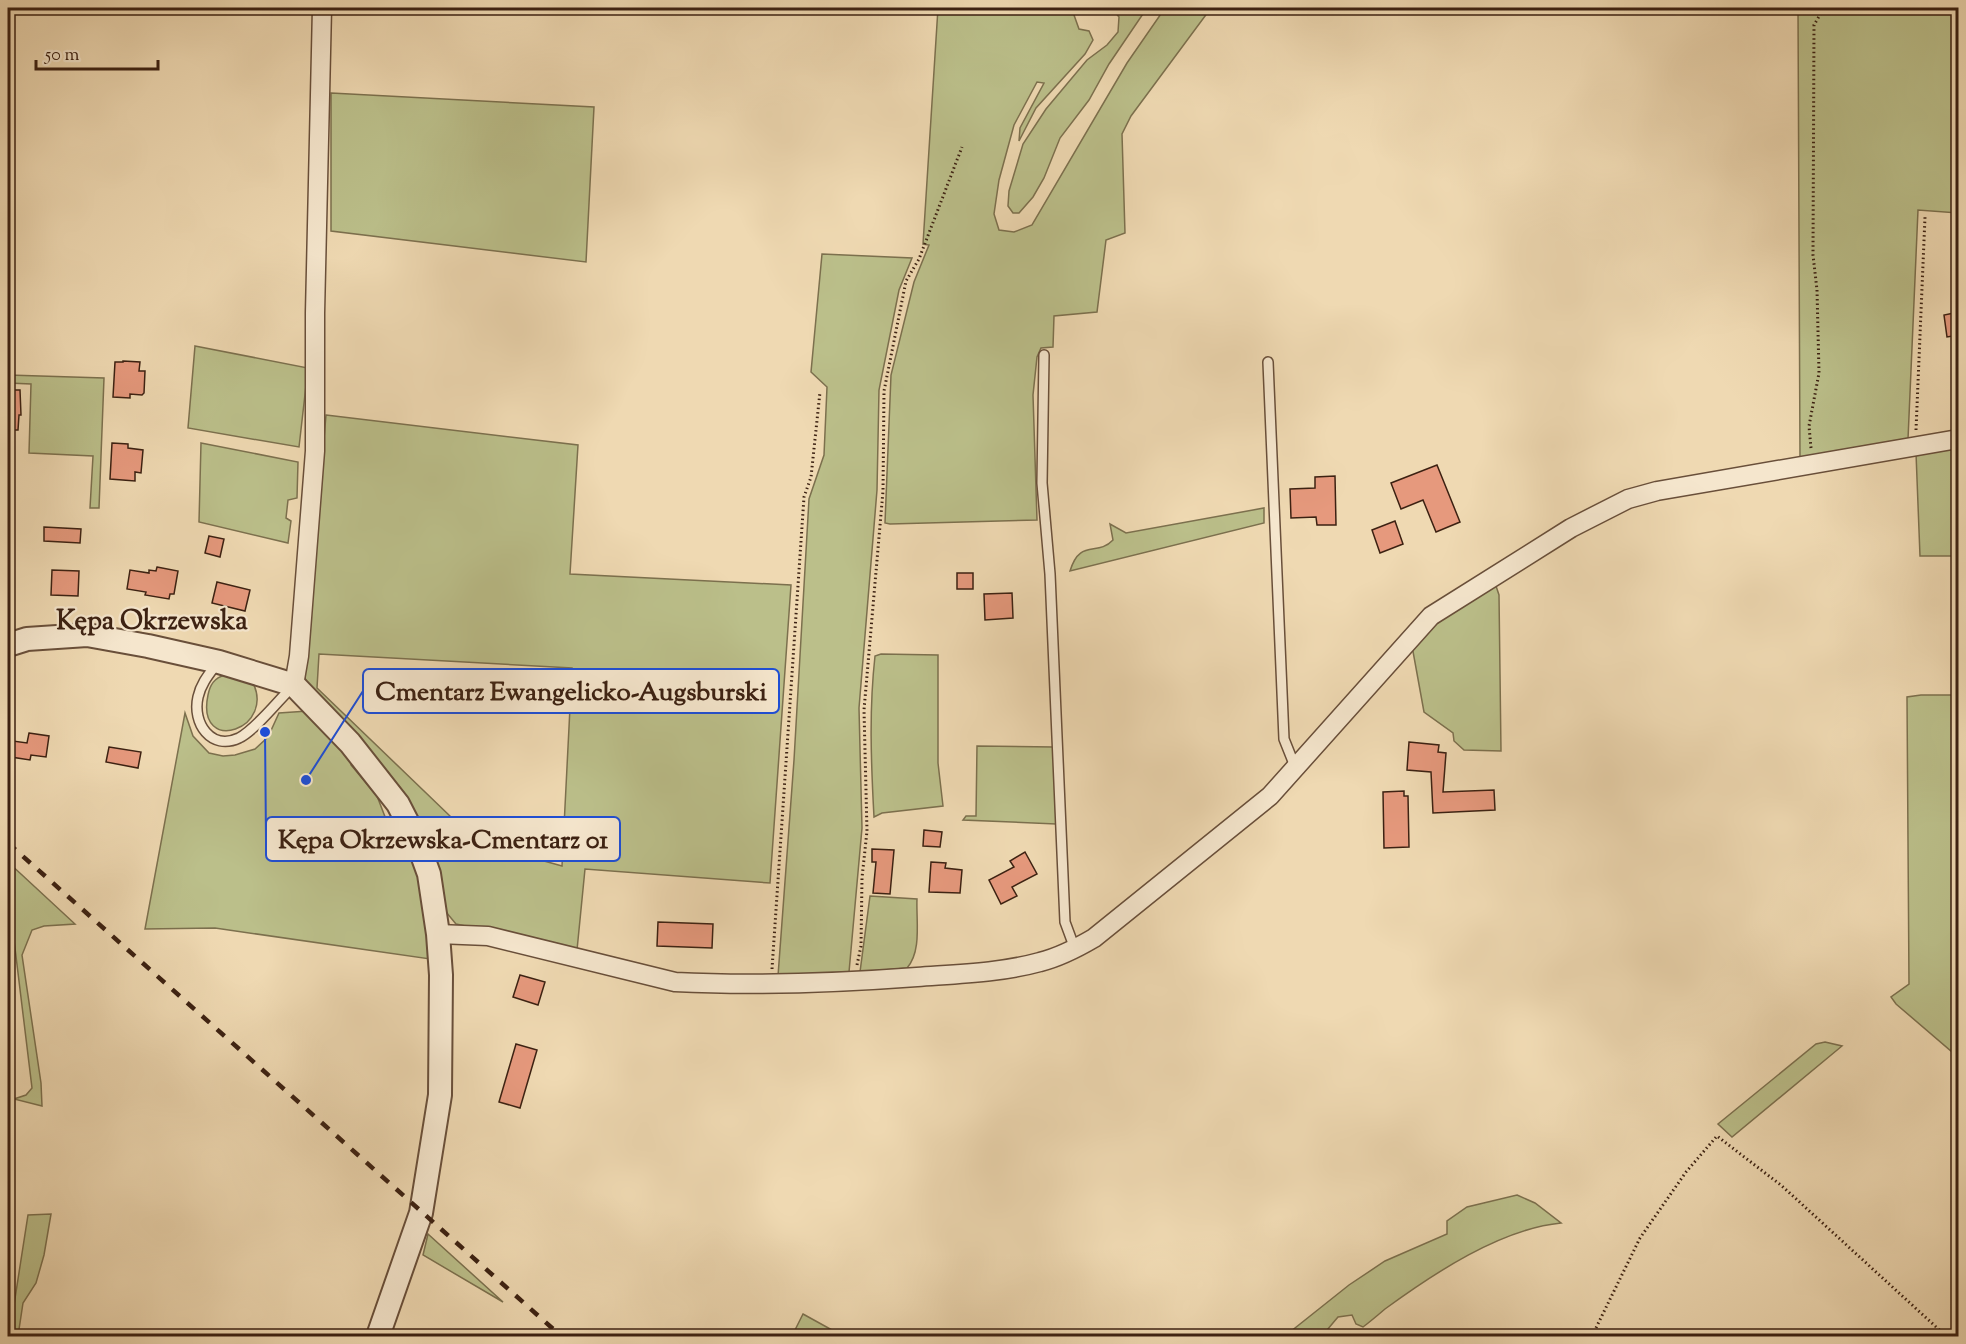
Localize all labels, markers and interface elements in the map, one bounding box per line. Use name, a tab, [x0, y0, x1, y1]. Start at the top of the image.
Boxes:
scale bar	[36, 33, 158, 71]
text: 50 m	[44, 43, 80, 69]
district label: Kępa Okrzewska	[56, 603, 248, 642]
callout: Cmentarz Ewangelicko-Augsburski	[363, 669, 779, 713]
text: Cmentarz Ewangelicko-Augsburski	[375, 675, 767, 712]
callout: Kępa Okrzewska-Cmentarz 01	[266, 817, 620, 861]
text: Kępa Okrzewska-Cmentarz 01	[278, 823, 608, 860]

